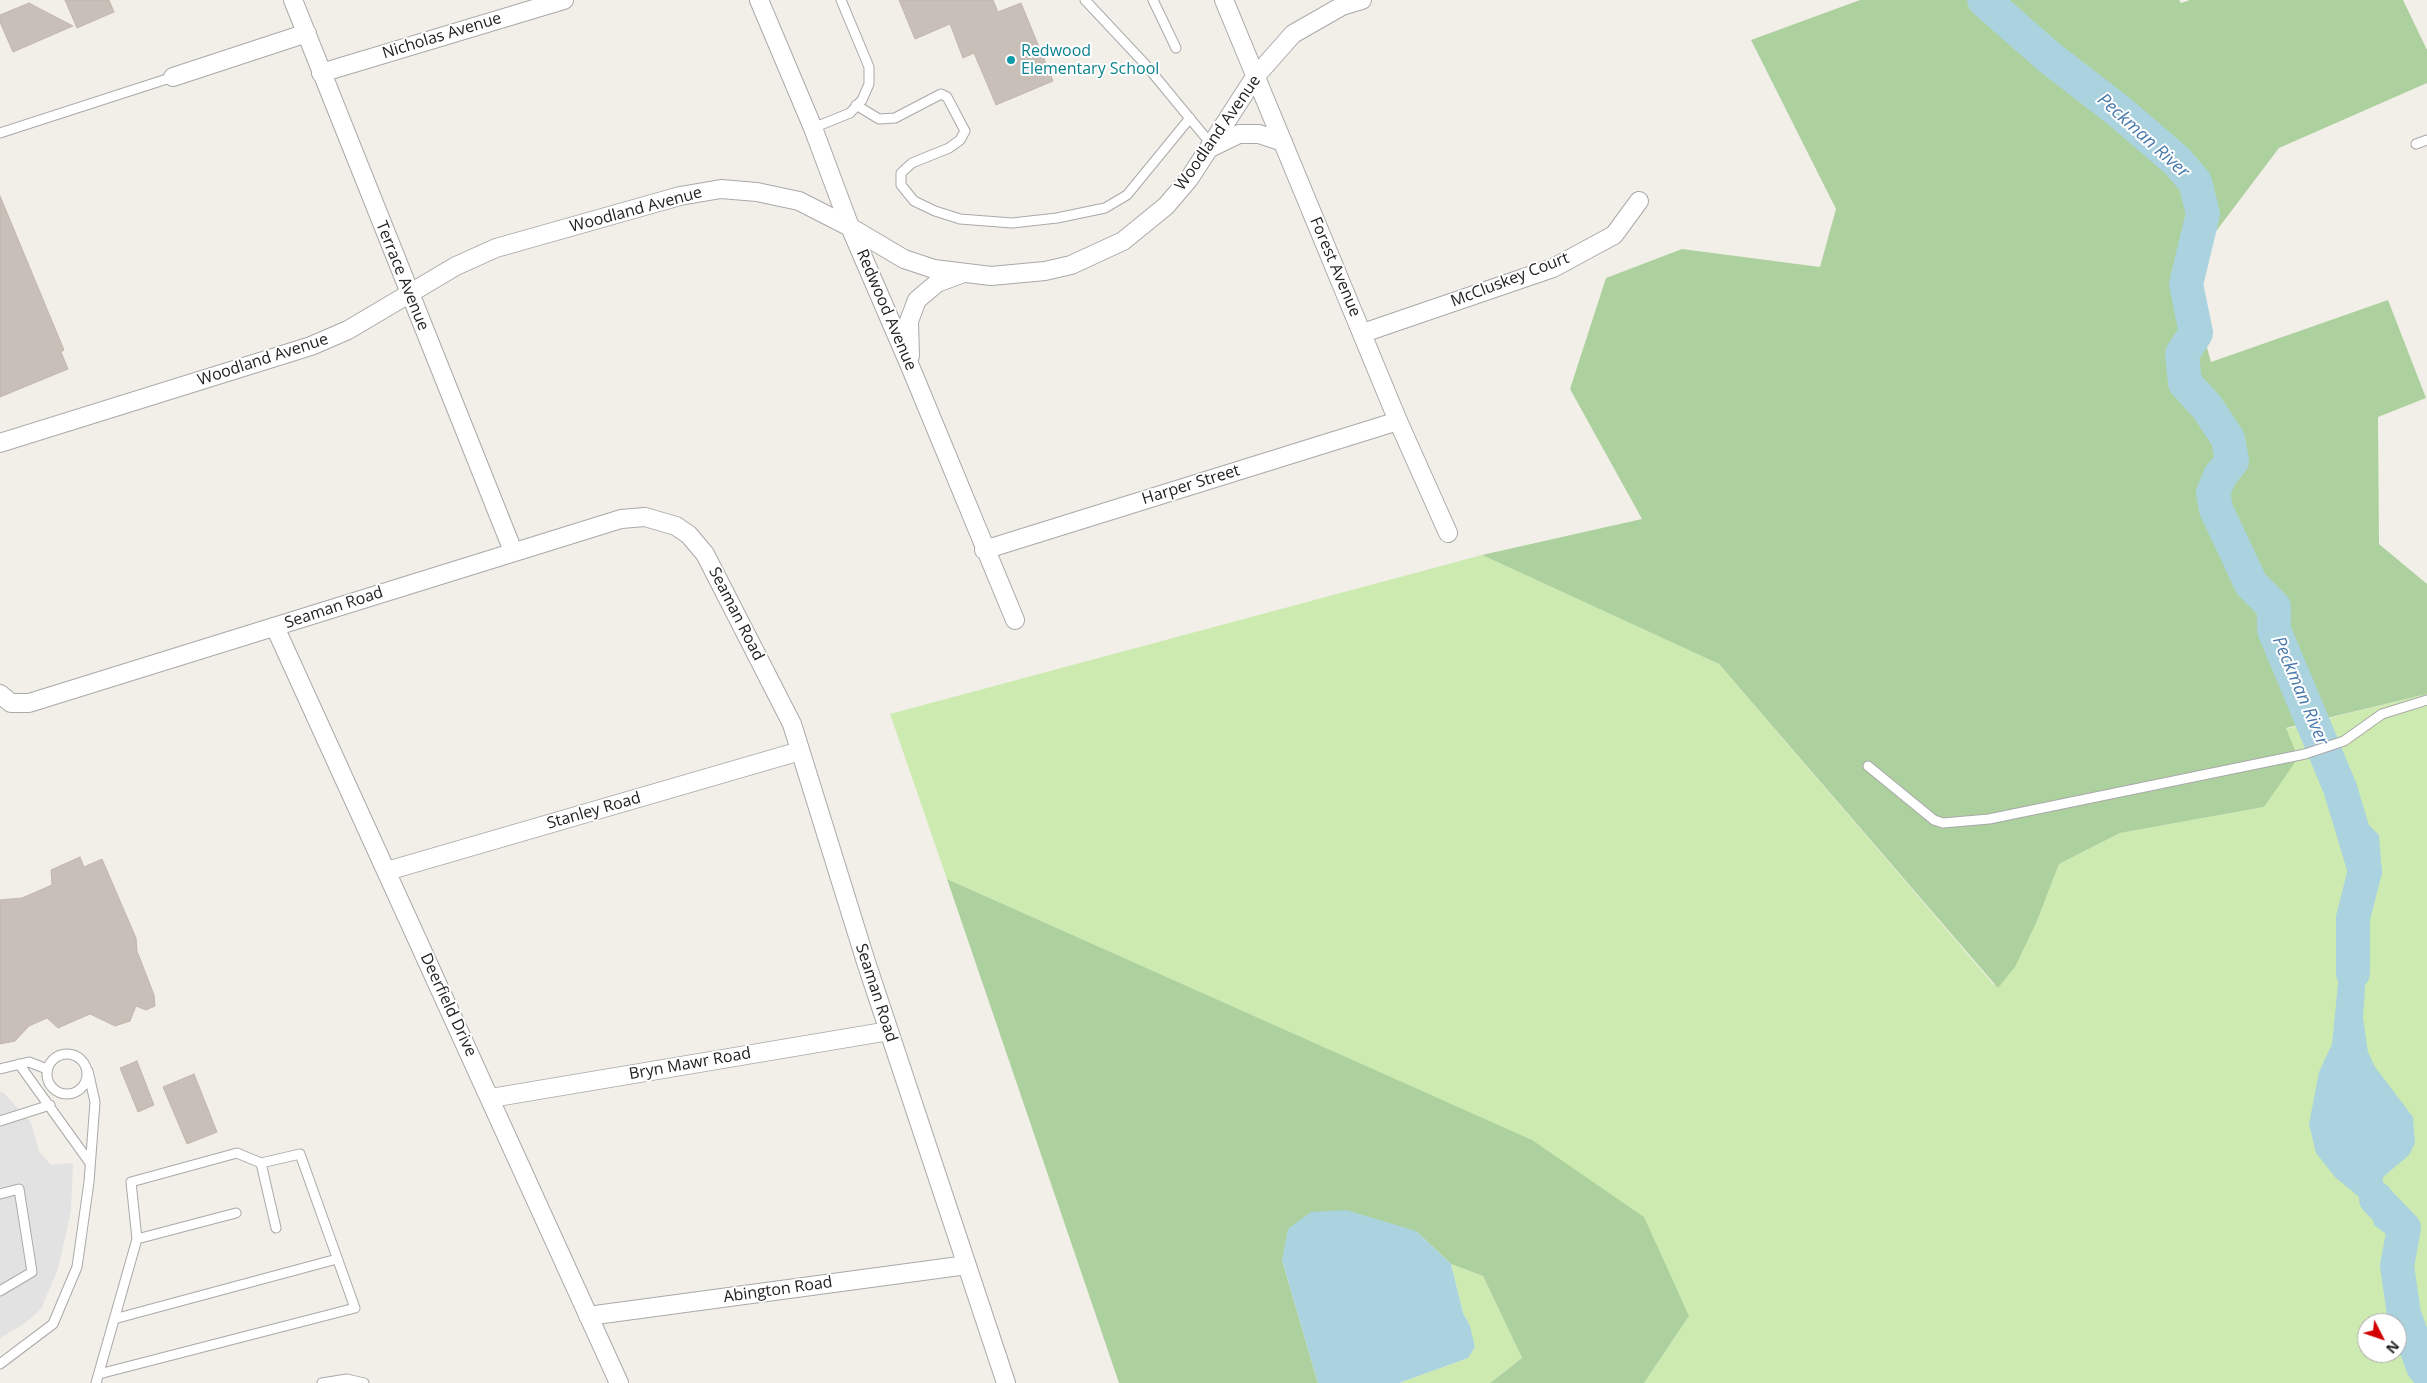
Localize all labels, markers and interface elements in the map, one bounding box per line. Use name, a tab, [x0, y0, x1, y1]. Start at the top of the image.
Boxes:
street label: Nicholas Avenue	[380, 9, 504, 63]
place label: Redwood Elementary School	[1021, 41, 1159, 79]
marker: Redwood Elementary School	[1005, 54, 1017, 66]
street label: Woodland Avenue	[1171, 72, 1265, 194]
water label: Peckman River	[2093, 89, 2193, 183]
street label: Woodland Avenue	[568, 183, 704, 237]
street label: Forest Avenue	[1305, 214, 1365, 320]
street label: Terrace Avenue	[371, 219, 433, 333]
street label: Redwood Avenue	[852, 246, 920, 374]
street label: McCluskey Court	[1448, 249, 1572, 311]
street label: Woodland Avenue	[195, 330, 331, 390]
street label: Harper Street	[1140, 461, 1242, 509]
street label: Seaman Road	[704, 564, 768, 664]
street label: Seaman Road	[282, 583, 386, 633]
water label: Peckman River	[2267, 633, 2333, 749]
street label: Stanley Road	[545, 788, 643, 834]
street label: Seaman Road	[851, 941, 901, 1045]
street label: Deerfield Drive	[416, 950, 480, 1060]
street label: Bryn Mawr Road	[628, 1044, 752, 1084]
street label: Abington Road	[722, 1273, 834, 1307]
north arrow	[2357, 1313, 2407, 1363]
text: N	[2382, 1337, 2404, 1358]

